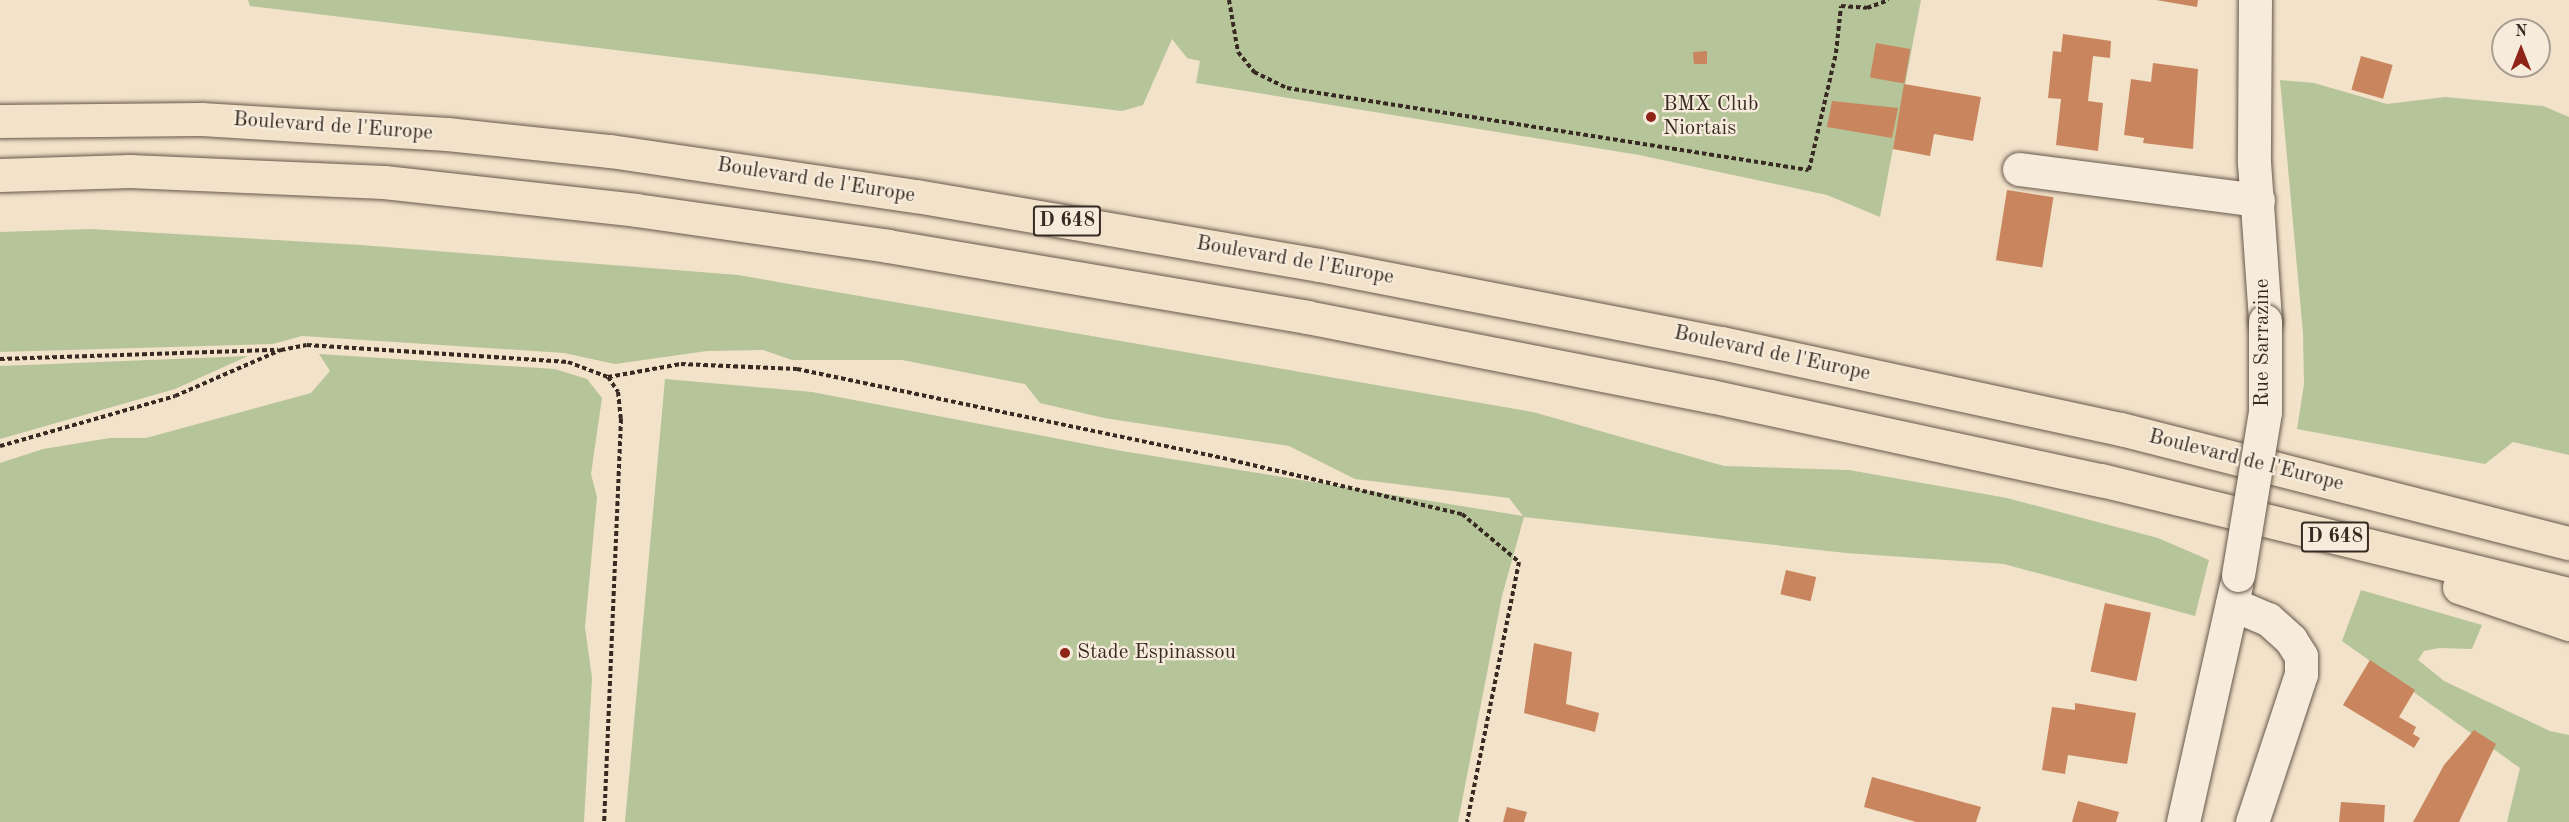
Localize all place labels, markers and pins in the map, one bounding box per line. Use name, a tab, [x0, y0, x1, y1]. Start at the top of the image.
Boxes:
place label: BMX Club Niortais	[1663, 92, 1758, 142]
marker: BMX Club Niortais	[1644, 110, 1658, 124]
place label: Stade Espinassou	[1077, 640, 1236, 666]
marker: Stade Espinassou	[1058, 646, 1072, 660]

